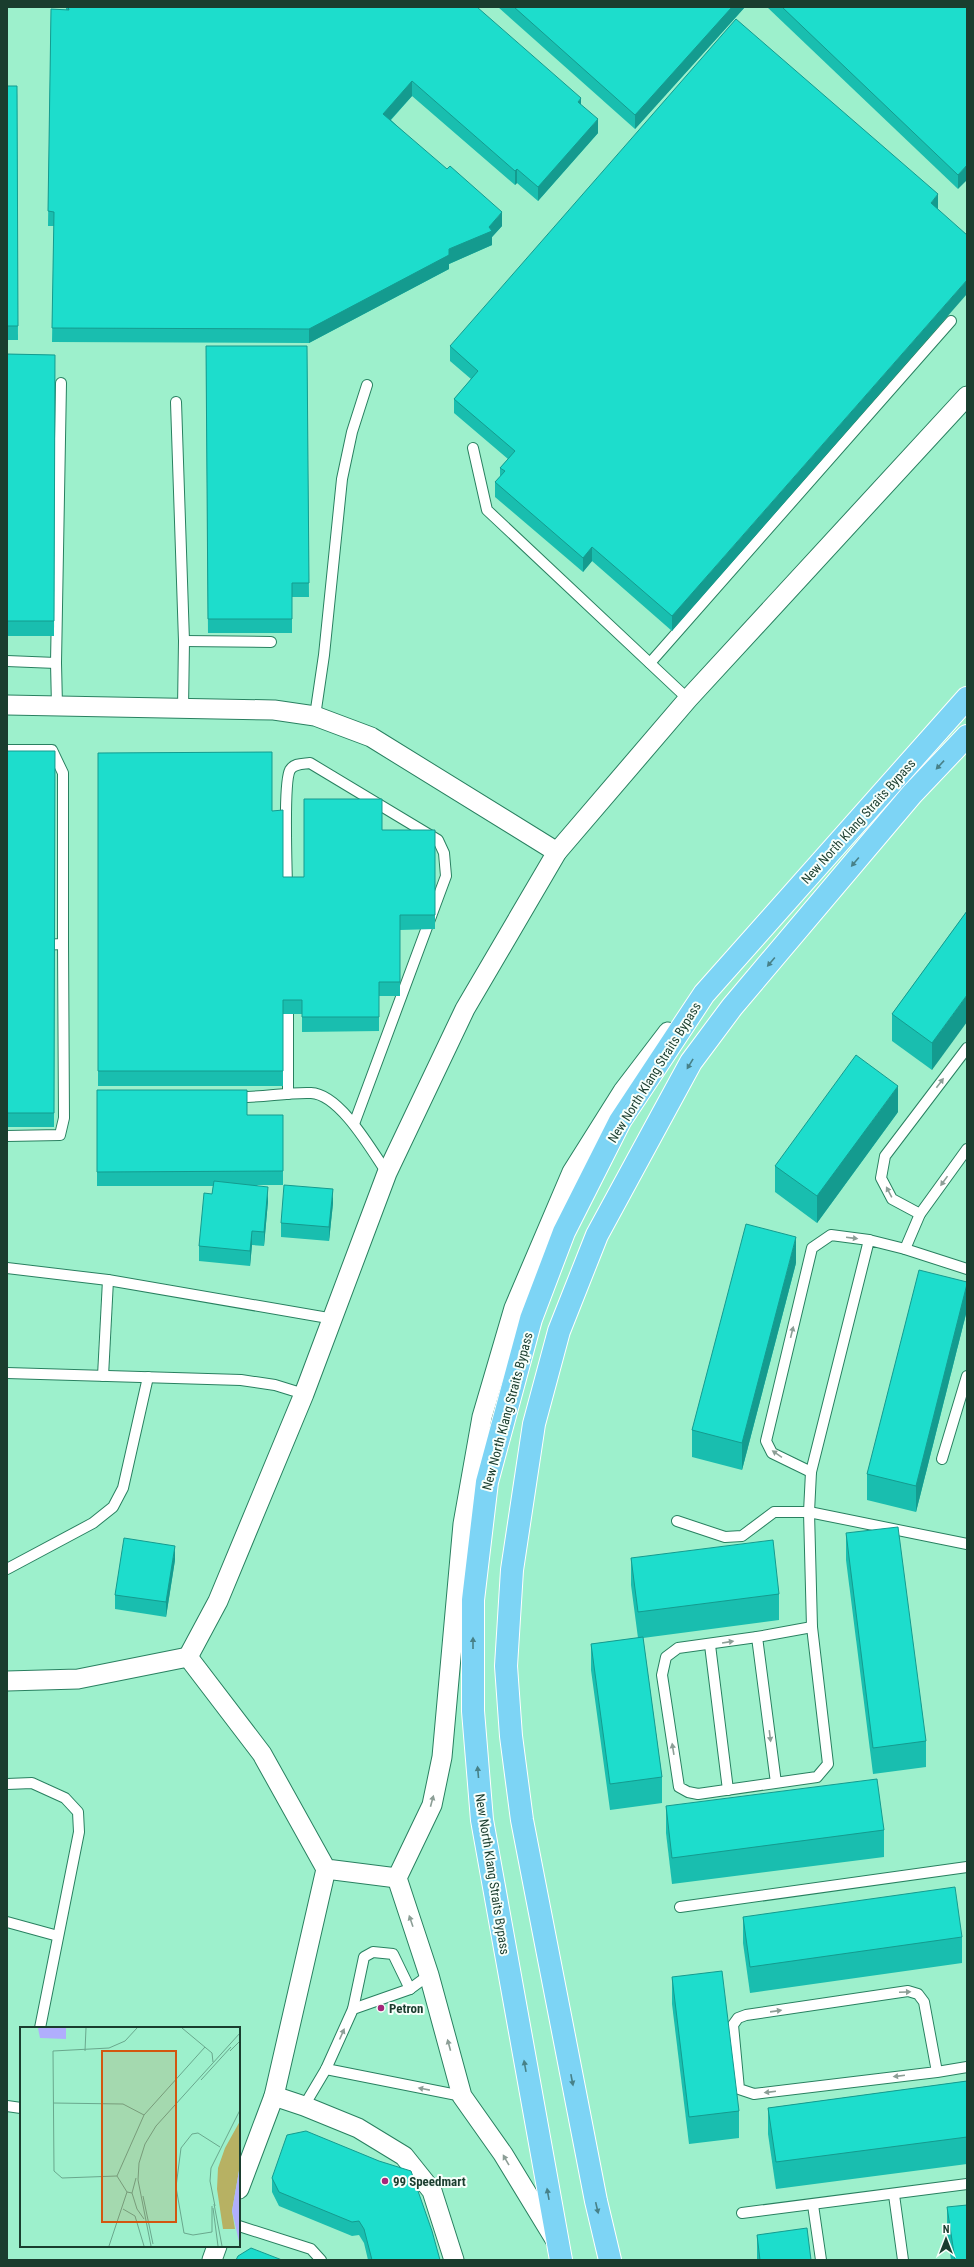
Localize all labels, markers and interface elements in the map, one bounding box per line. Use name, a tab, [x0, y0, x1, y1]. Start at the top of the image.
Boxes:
street label: New North Klang Straits Bypass	[798, 756, 918, 887]
one-way arrow	[935, 760, 945, 770]
one-way arrow	[850, 857, 859, 868]
one-way arrow	[766, 956, 775, 967]
street label: New North Klang Straits Bypass	[605, 999, 704, 1145]
one-way arrow	[687, 1058, 694, 1070]
one-way arrow	[936, 1078, 944, 1089]
one-way arrow	[940, 1175, 948, 1186]
one-way arrow	[885, 1187, 892, 1198]
one-way arrow	[846, 1235, 858, 1241]
one-way arrow	[789, 1325, 795, 1337]
street label: New North Klang Straits Bypass	[479, 1330, 536, 1492]
one-way arrow	[771, 1450, 782, 1458]
one-way arrow	[470, 1636, 476, 1649]
one-way arrow	[722, 1639, 734, 1645]
one-way arrow	[767, 1730, 773, 1743]
one-way arrow	[670, 1743, 676, 1755]
one-way arrow	[474, 1766, 481, 1778]
street label: New North Klang Straits Bypass	[472, 1793, 513, 1956]
one-way arrow	[429, 1795, 435, 1807]
one-way arrow	[408, 1915, 414, 1927]
one-way arrow	[899, 1989, 911, 1996]
place label: Petron	[389, 2001, 423, 2016]
marker: Petron	[376, 2003, 386, 2013]
one-way arrow	[770, 2008, 782, 2014]
inset map	[20, 2027, 240, 2247]
one-way arrow	[339, 2028, 345, 2039]
one-way arrow	[445, 2039, 451, 2052]
one-way arrow	[522, 2060, 528, 2072]
one-way arrow	[893, 2073, 905, 2079]
one-way arrow	[569, 2074, 575, 2087]
one-way arrow	[418, 2085, 430, 2091]
one-way arrow	[764, 2089, 776, 2095]
one-way arrow	[503, 2154, 510, 2166]
place label: 99 Speedmart	[393, 2174, 466, 2189]
marker: 99 Speedmart	[380, 2176, 390, 2186]
one-way arrow	[545, 2188, 551, 2200]
one-way arrow	[595, 2202, 601, 2214]
north arrow	[926, 2219, 966, 2259]
text: N	[943, 2223, 950, 2236]

